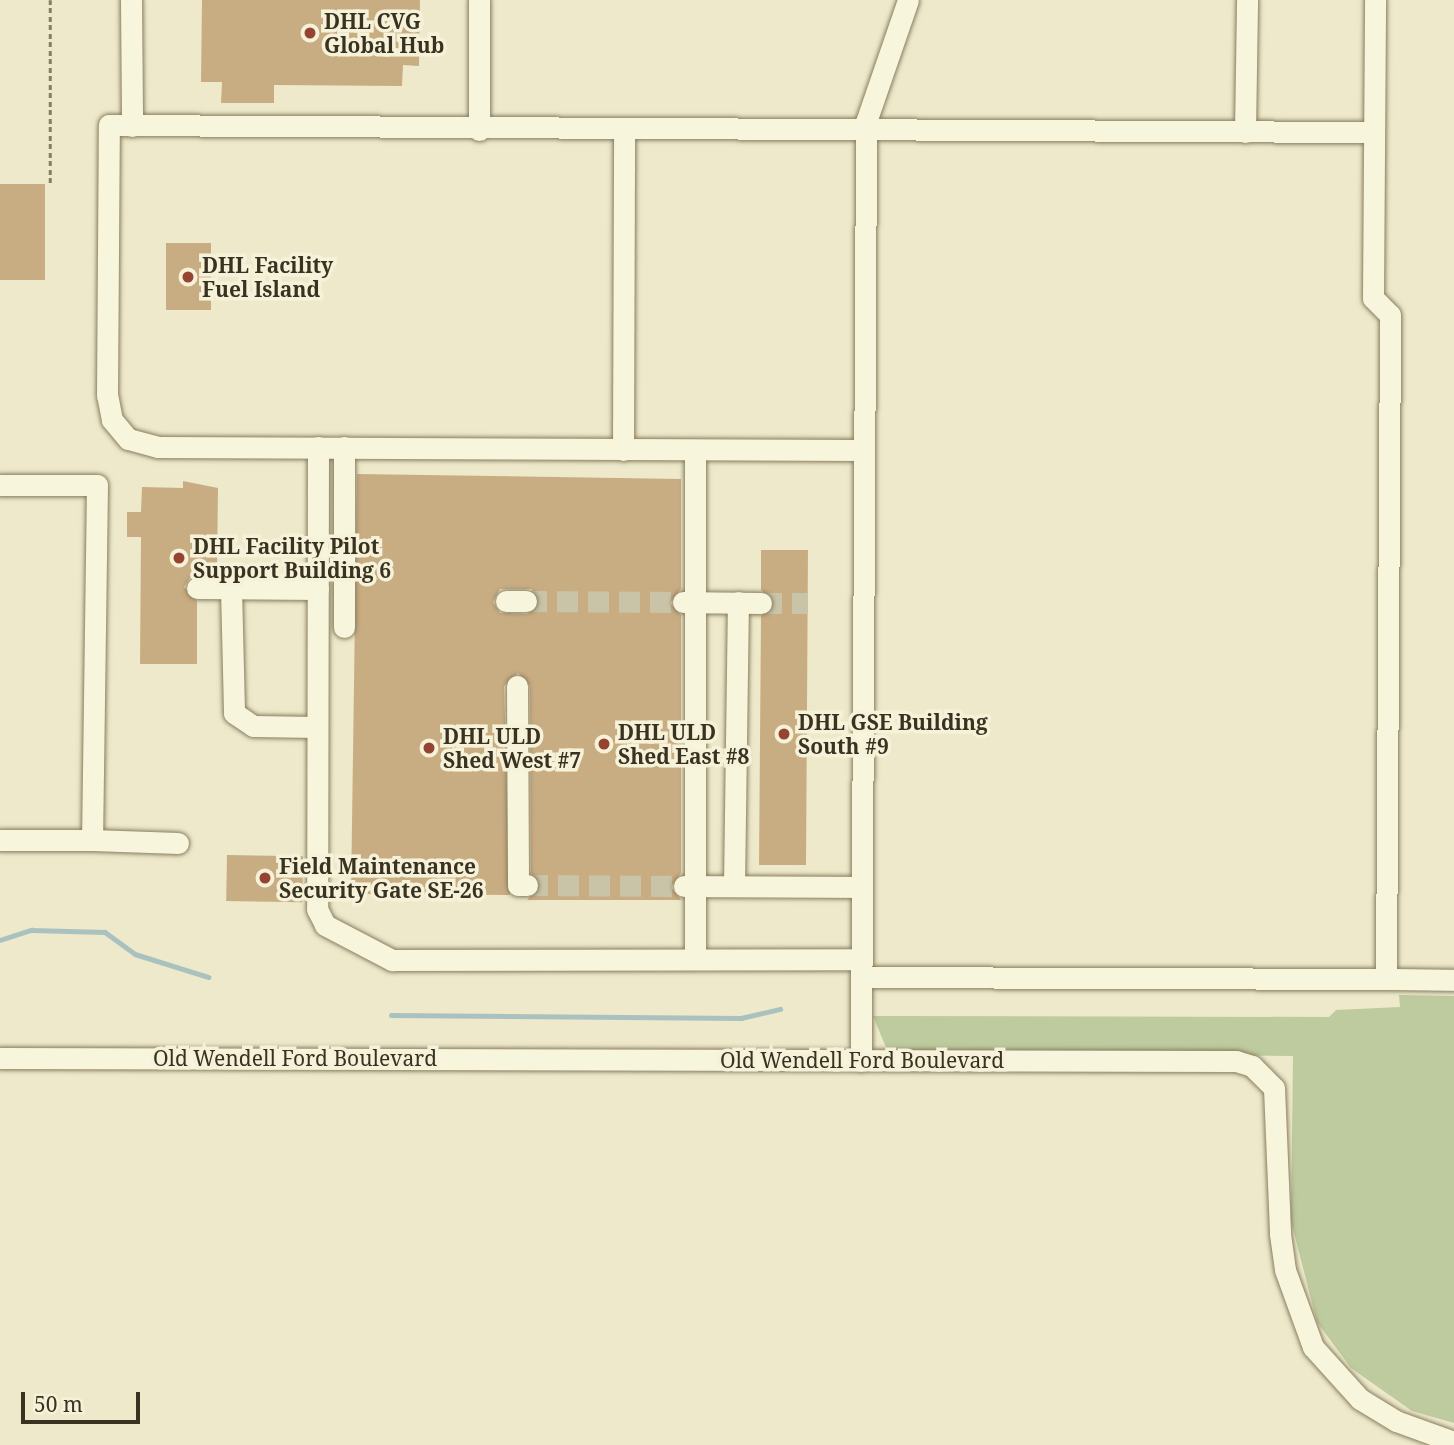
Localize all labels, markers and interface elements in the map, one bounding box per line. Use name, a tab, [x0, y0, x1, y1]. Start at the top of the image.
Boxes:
place label: DHL CVG Global Hub	[324, 8, 444, 58]
marker: DHL CVG Global Hub	[302, 25, 318, 41]
place label: DHL Facility Fuel Island	[202, 252, 333, 302]
marker: DHL Facility Fuel Island	[180, 269, 196, 285]
place label: DHL Facility Pilot Support Building 6	[193, 533, 391, 583]
marker: DHL Facility Pilot Support Building 6	[171, 550, 187, 566]
place label: DHL GSE Building South #9	[798, 709, 988, 759]
place label: DHL ULD Shed East #8	[618, 719, 749, 769]
place label: DHL ULD Shed West #7	[443, 723, 581, 773]
marker: DHL GSE Building South #9	[776, 726, 792, 742]
marker: DHL ULD Shed East #8	[596, 736, 612, 752]
marker: DHL ULD Shed West #7	[421, 740, 437, 756]
place label: Field Maintenance Security Gate SE-26	[279, 853, 484, 903]
marker: Field Maintenance Security Gate SE-26	[257, 870, 273, 886]
street label: Old Wendell Ford Boulevard	[153, 1045, 437, 1071]
street label: Old Wendell Ford Boulevard	[720, 1047, 1004, 1073]
scale bar	[24, 1378, 144, 1422]
text: 50 m	[34, 1390, 83, 1418]

